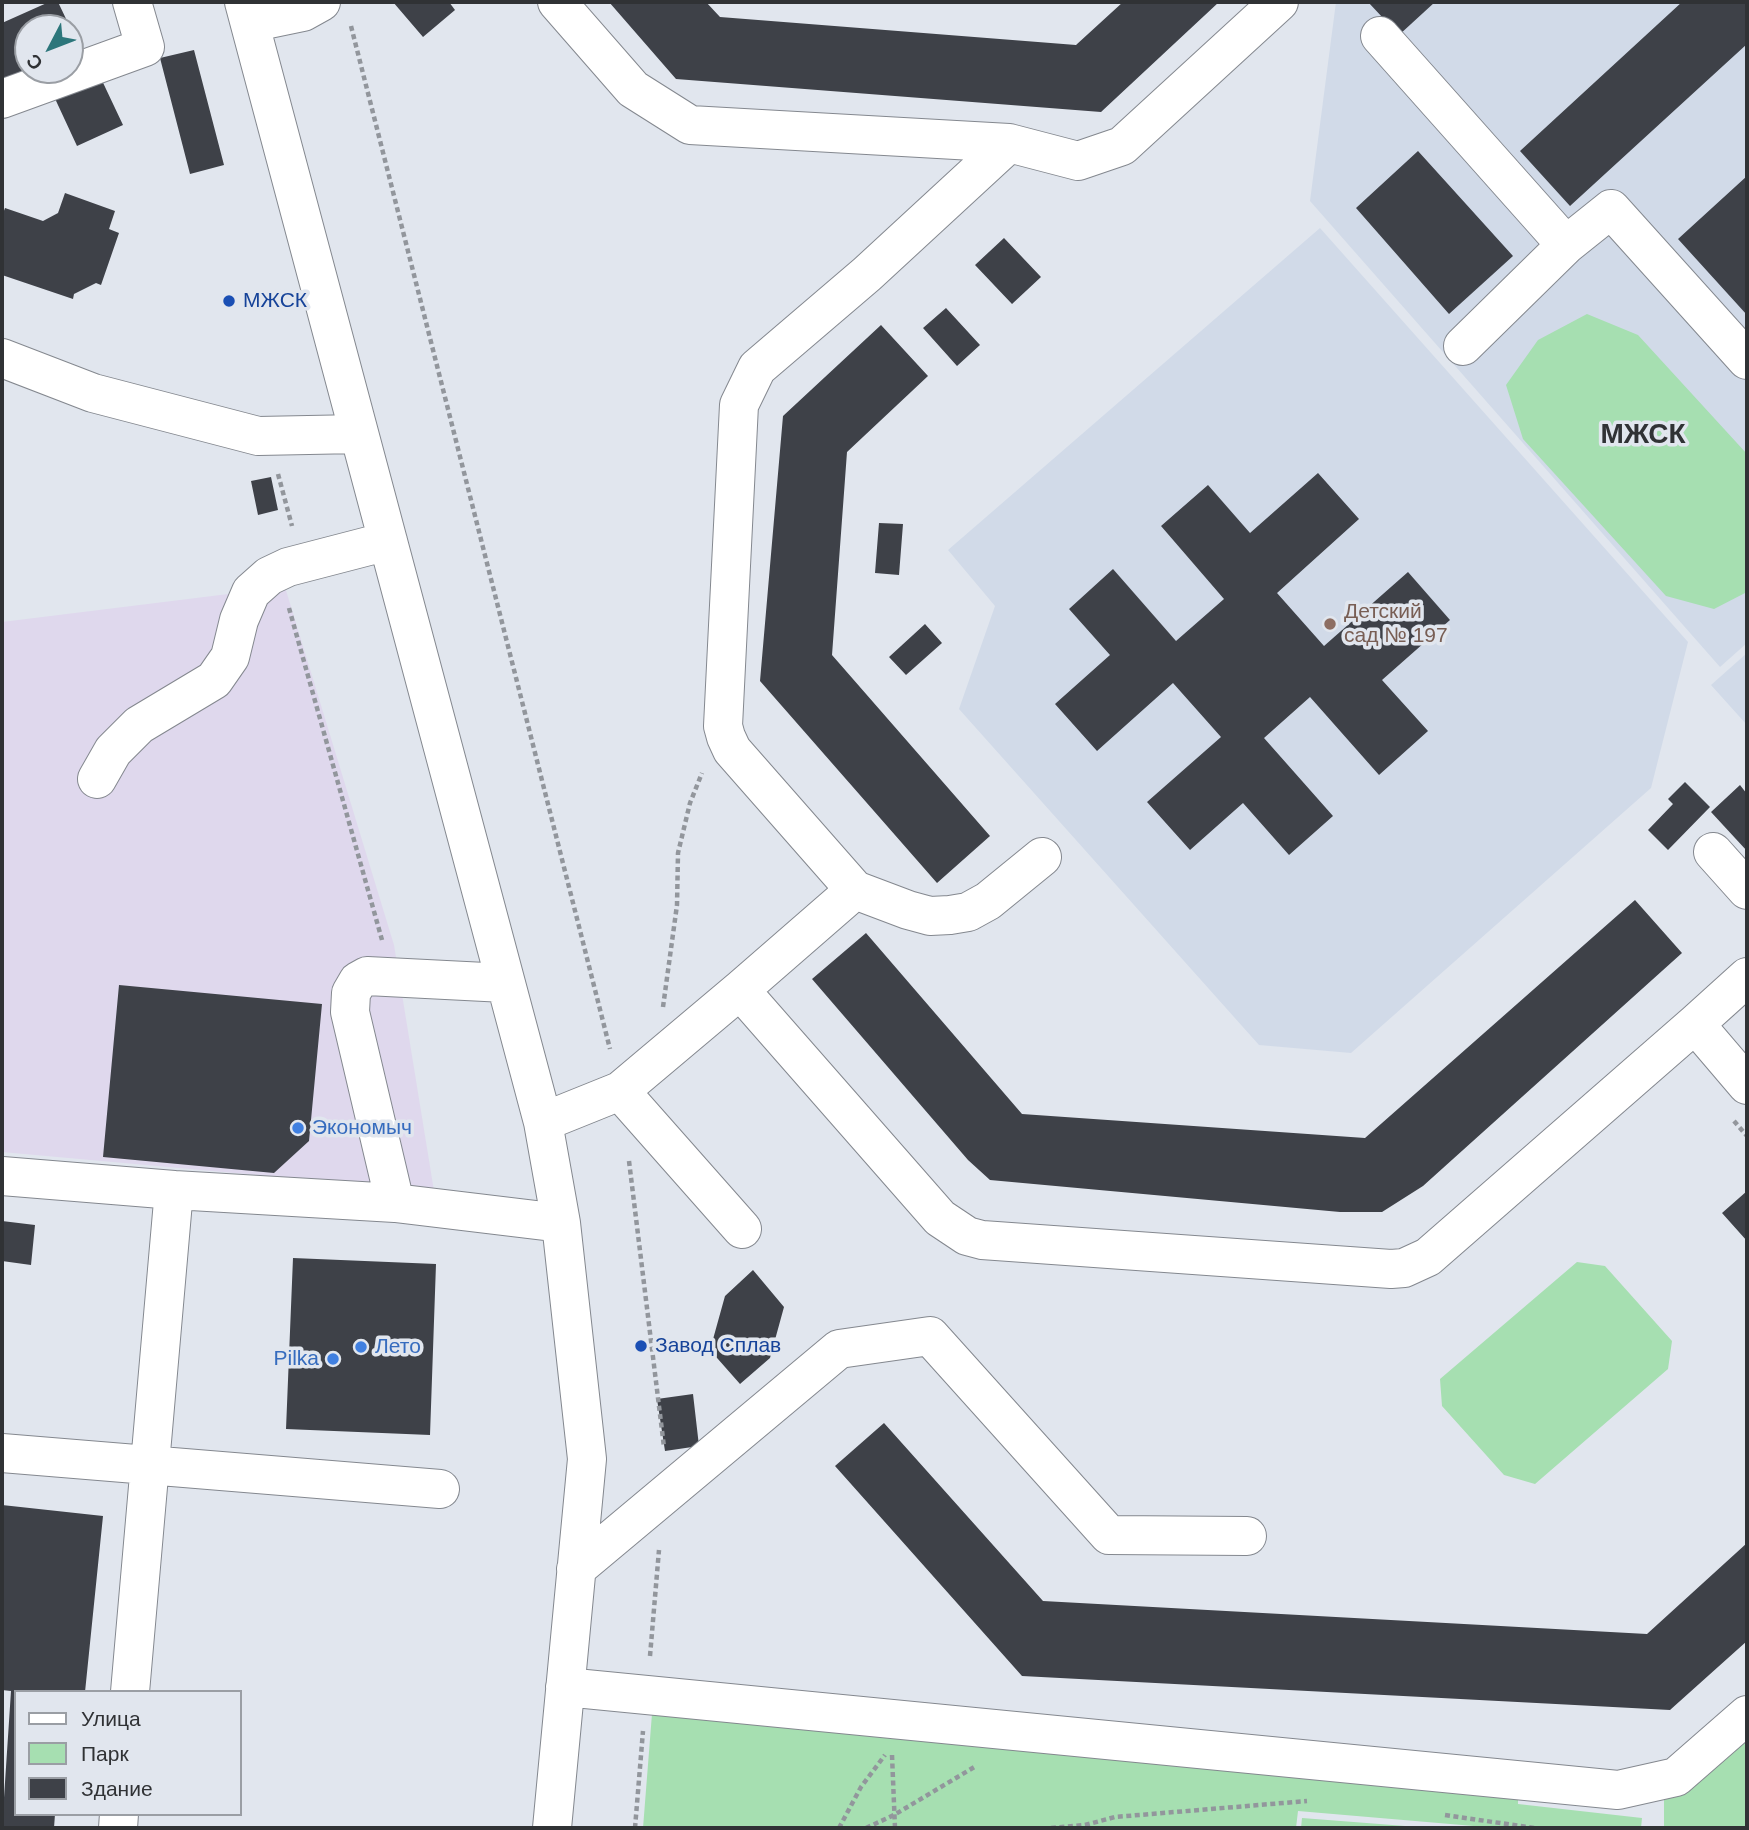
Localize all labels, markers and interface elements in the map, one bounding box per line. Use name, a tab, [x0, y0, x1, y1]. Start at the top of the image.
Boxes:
north arrow	[14, 14, 84, 84]
text: С	[22, 50, 47, 74]
place label: МЖСК	[243, 288, 307, 314]
marker: МЖСК	[221, 293, 237, 309]
district label: МЖСК	[1600, 418, 1686, 452]
place label: Детский сад № 197	[1344, 599, 1448, 649]
marker: Детский сад № 197	[1322, 616, 1338, 632]
place label: Экономыч	[312, 1115, 412, 1141]
marker: Экономыч	[290, 1120, 306, 1136]
place label: Завод Сплав	[655, 1333, 781, 1359]
place label: Лето	[375, 1334, 421, 1360]
marker: Завод Сплав	[633, 1338, 649, 1354]
marker: Лето	[353, 1339, 369, 1355]
place label: Pilka	[273, 1346, 319, 1372]
marker: Pilka	[325, 1351, 341, 1367]
legend	[14, 1690, 242, 1816]
text: Улица	[81, 1707, 141, 1730]
text: Парк	[81, 1742, 129, 1765]
text: Здание	[81, 1777, 153, 1800]

